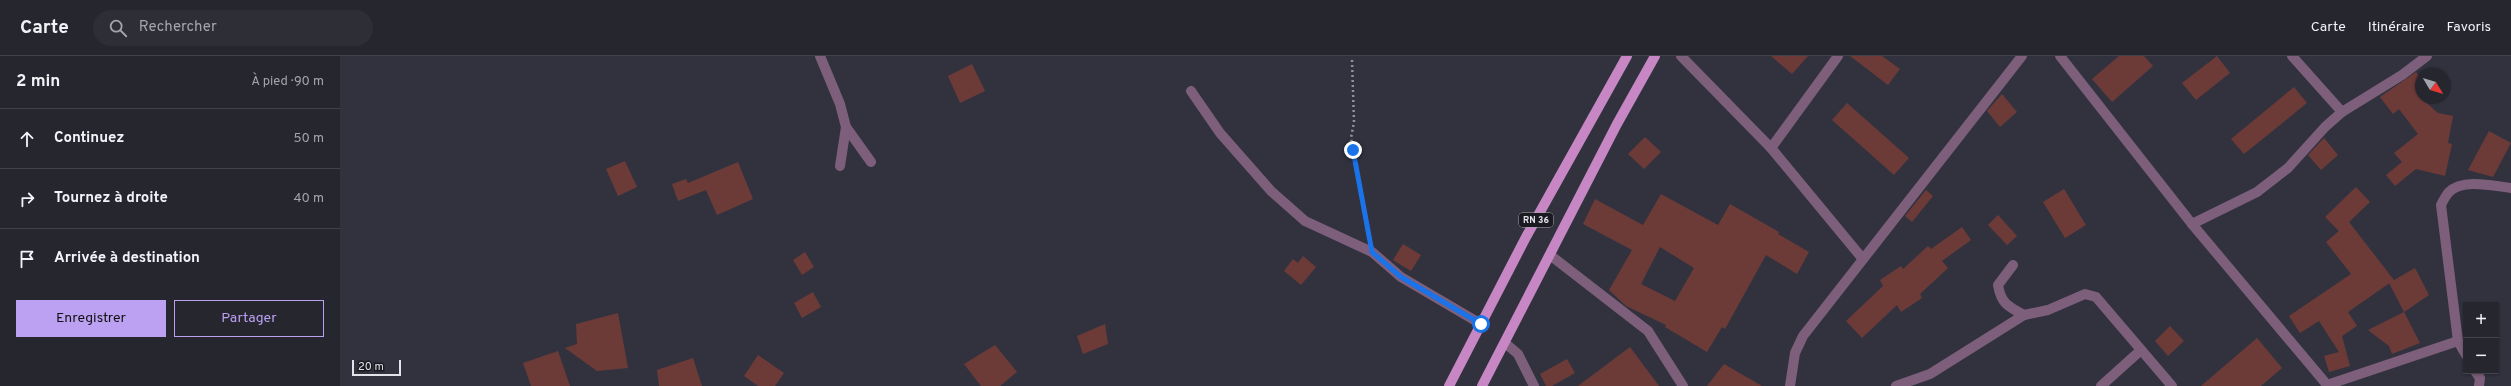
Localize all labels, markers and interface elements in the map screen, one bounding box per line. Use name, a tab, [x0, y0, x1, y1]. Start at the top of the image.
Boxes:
search box	[93, 10, 373, 46]
text: Carte	[20, 16, 69, 40]
icon: search	[107, 17, 129, 39]
text: Rechercher	[139, 18, 217, 37]
text: Carte	[2311, 19, 2346, 36]
text: Itinéraire	[2368, 19, 2425, 36]
text: Favoris	[2447, 19, 2491, 36]
north arrow	[2415, 68, 2451, 104]
text: 2 min	[16, 71, 60, 93]
text: À pied · 90 m	[251, 74, 324, 90]
icon: ahead	[16, 128, 38, 150]
text: Continuez	[54, 129, 124, 148]
text: 50 m	[294, 131, 324, 147]
route end	[1344, 141, 1362, 159]
icon: right	[16, 188, 38, 210]
text: Tournez à droite	[54, 189, 168, 208]
text: 40 m	[294, 191, 324, 207]
road number: RN 36	[1519, 213, 1553, 227]
icon: arrive	[16, 248, 38, 270]
text: Arrivée à destination	[54, 249, 200, 268]
button: Enregistrer	[16, 300, 166, 337]
button: Partager	[174, 300, 324, 337]
map controls	[2463, 302, 2499, 374]
button: +	[2463, 302, 2499, 338]
route start	[1472, 315, 1490, 333]
button: −	[2463, 338, 2499, 374]
scale bar	[352, 358, 401, 377]
text: 20 m	[358, 360, 384, 374]

